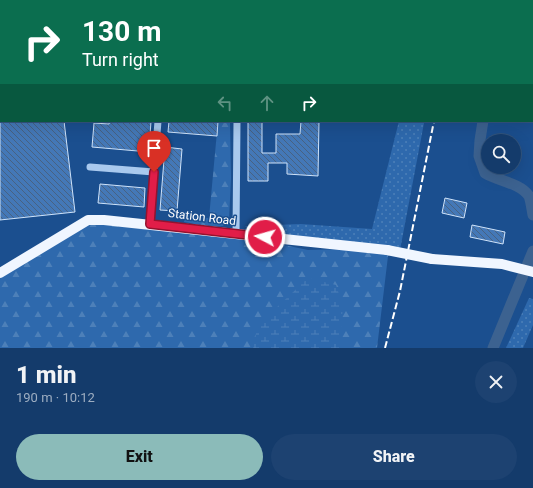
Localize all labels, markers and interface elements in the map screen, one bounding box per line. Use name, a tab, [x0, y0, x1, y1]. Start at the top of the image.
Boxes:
text: 130 m	[82, 15, 161, 48]
icon: right	[16, 16, 68, 68]
text: Turn right	[82, 49, 159, 70]
icon: left	[214, 92, 236, 114]
icon: ahead	[256, 92, 278, 114]
icon: right	[298, 92, 320, 114]
pin	[137, 131, 171, 172]
map controls	[481, 134, 521, 174]
button: search	[481, 134, 521, 174]
icon: arrive	[143, 137, 165, 159]
street label: Station Road	[167, 206, 237, 228]
position arrow	[244, 216, 286, 258]
text: 1 min	[16, 361, 77, 389]
button: close	[475, 361, 517, 403]
text: 190 m · 10:12	[16, 390, 95, 405]
button: Exit	[16, 434, 263, 480]
button: Share	[271, 434, 517, 480]

